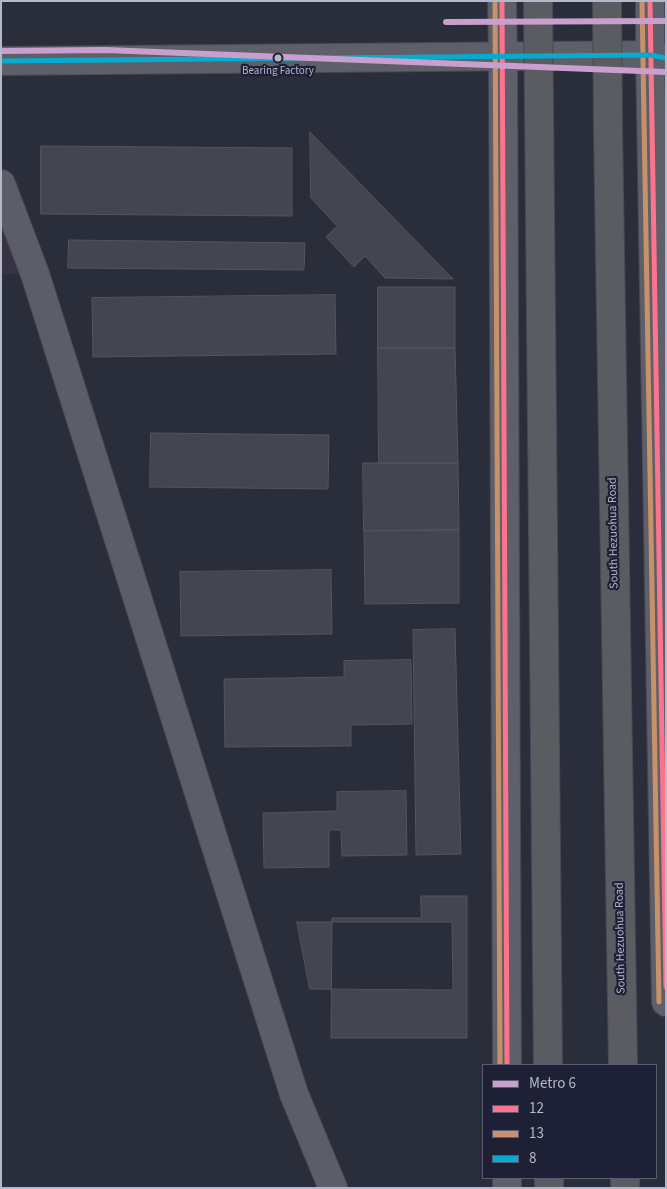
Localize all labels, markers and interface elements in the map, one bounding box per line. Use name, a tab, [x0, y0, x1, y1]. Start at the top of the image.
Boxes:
marker: Bearing Factory	[273, 53, 283, 63]
place label: Bearing Factory	[242, 65, 314, 79]
street label: South Hezuohua Road	[606, 477, 622, 589]
street label: South Hezuohua Road	[613, 882, 629, 994]
legend	[482, 1064, 657, 1179]
text: Metro 6	[529, 1073, 576, 1094]
text: 12	[529, 1098, 544, 1119]
text: 13	[529, 1123, 544, 1144]
text: 8	[529, 1148, 536, 1169]

